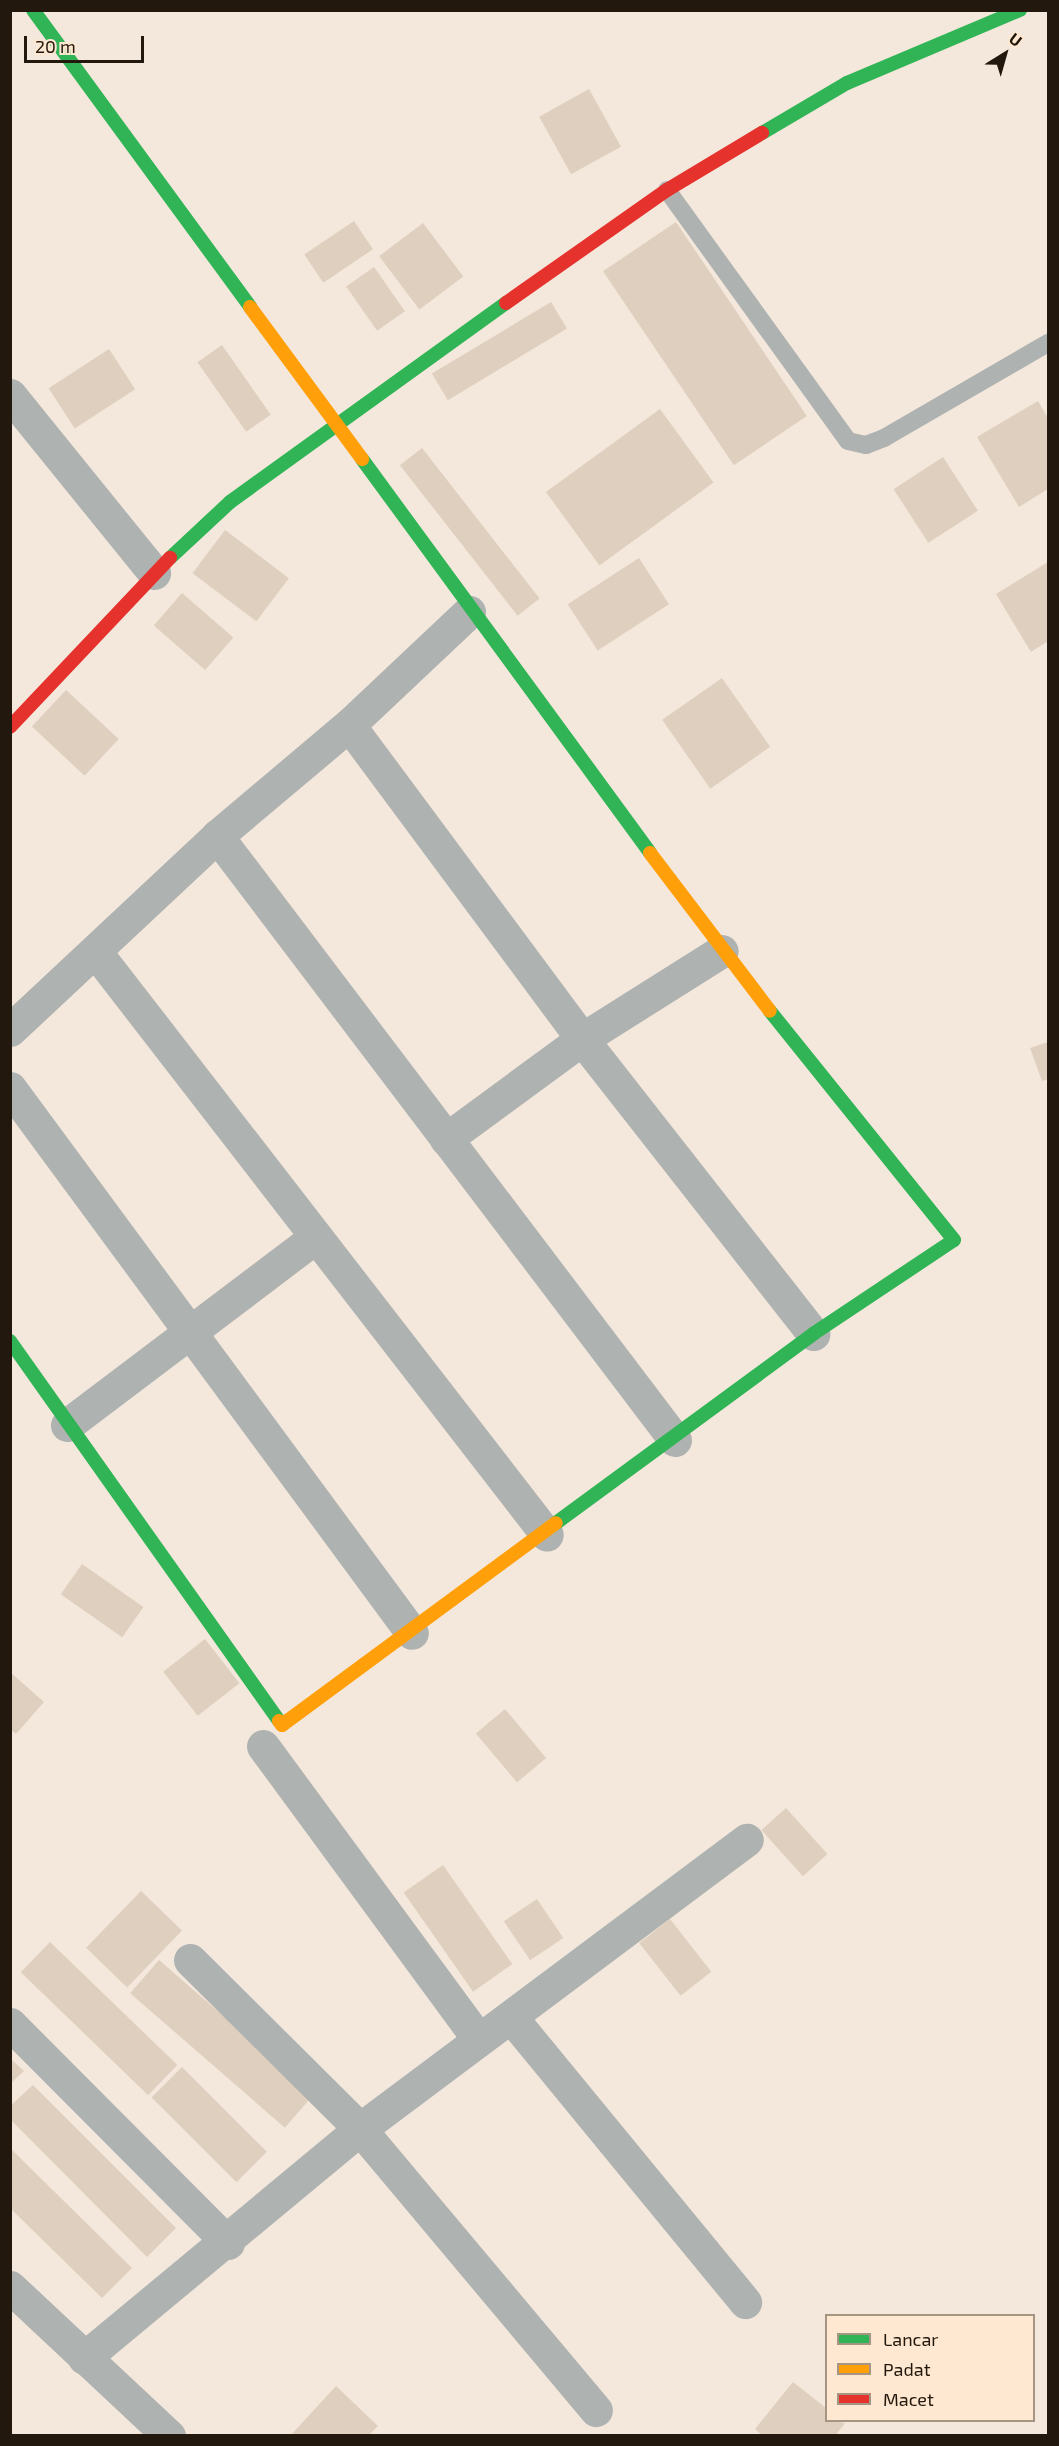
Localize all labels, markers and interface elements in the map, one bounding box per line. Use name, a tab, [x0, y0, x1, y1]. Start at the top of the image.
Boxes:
scale bar	[27, 24, 147, 62]
north arrow	[975, 24, 1035, 84]
text: U	[1006, 28, 1026, 50]
text: 20 m	[35, 35, 76, 57]
legend	[825, 2314, 1035, 2422]
text: Lancar	[883, 2328, 939, 2350]
text: Padat	[883, 2358, 930, 2380]
text: Macet	[883, 2388, 934, 2410]

